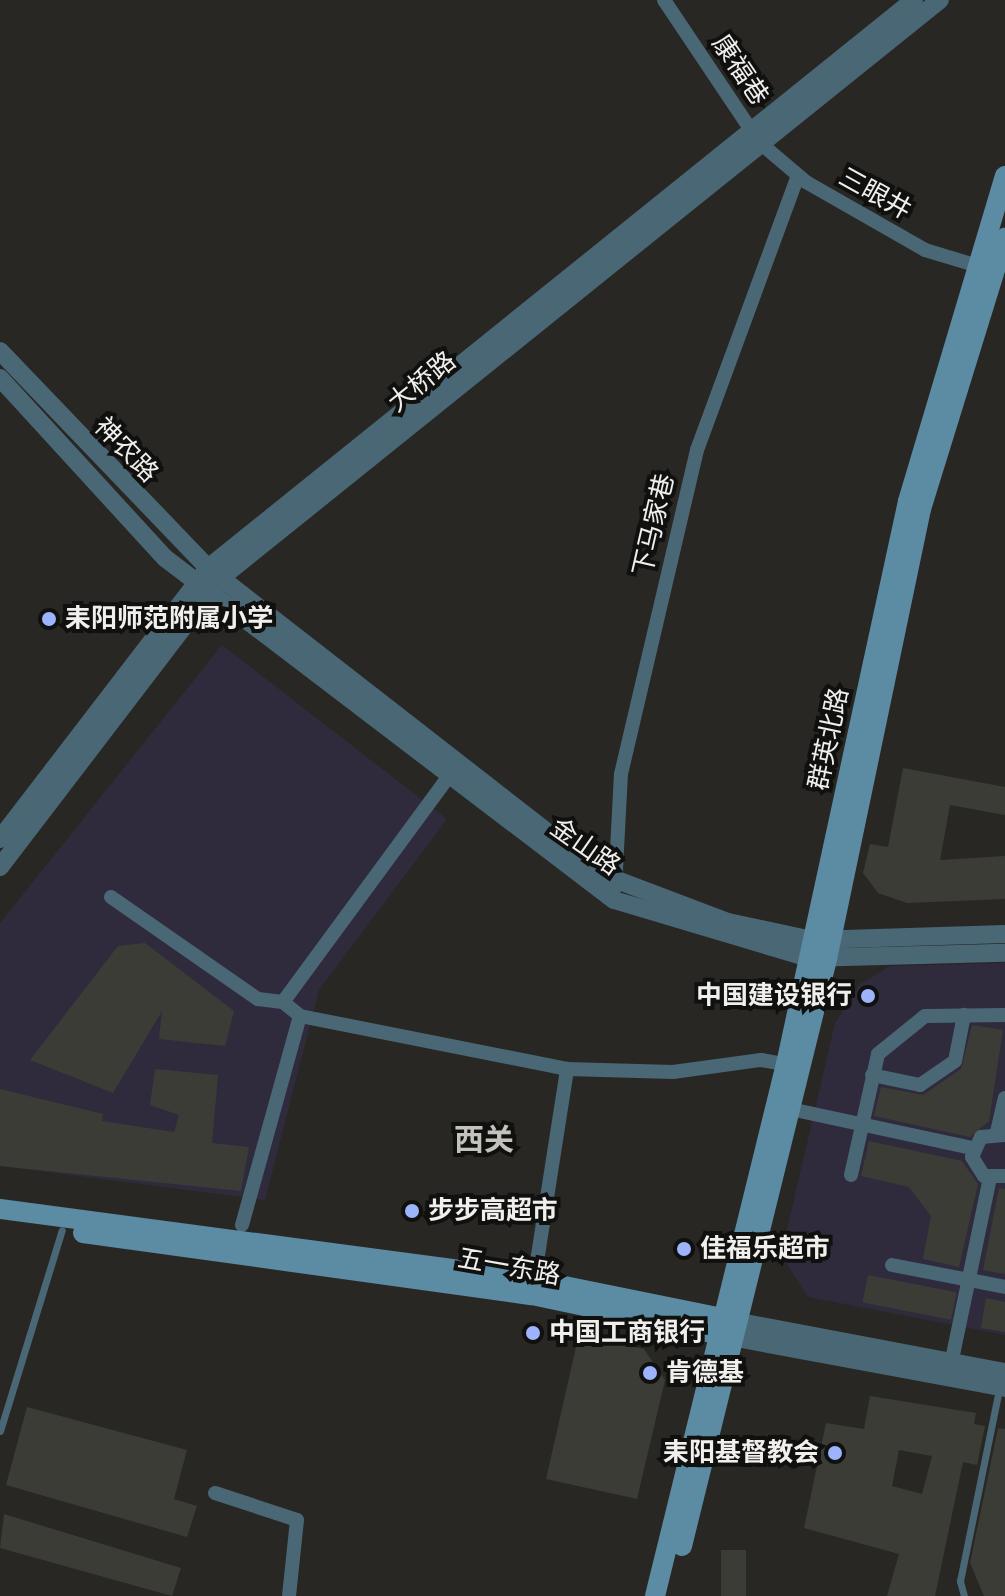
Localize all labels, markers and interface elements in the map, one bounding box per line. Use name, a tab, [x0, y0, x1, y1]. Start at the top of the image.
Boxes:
street label: 康福巷	[705, 29, 775, 111]
street label: 三眼井	[833, 161, 917, 227]
street label: 大桥路	[382, 345, 462, 419]
street label: 神农路	[88, 411, 164, 489]
street label: 下马家巷	[627, 471, 681, 579]
place label: 耒阳师范附属小学	[65, 603, 273, 635]
marker: 耒阳师范附属小学	[40, 610, 58, 628]
street label: 群英北路	[803, 685, 855, 793]
street label: 金山路	[544, 812, 626, 882]
place label: 中国建设银行	[696, 980, 852, 1012]
marker: 中国建设银行	[859, 987, 877, 1005]
district label: 西关	[454, 1122, 514, 1158]
place label: 步步高超市	[428, 1195, 558, 1227]
marker: 步步高超市	[403, 1202, 421, 1220]
place label: 佳福乐超市	[700, 1233, 830, 1265]
marker: 佳福乐超市	[675, 1240, 693, 1258]
street label: 五一东路	[455, 1243, 563, 1291]
place label: 中国工商银行	[549, 1317, 705, 1349]
marker: 中国工商银行	[524, 1324, 542, 1342]
place label: 肯德基	[666, 1357, 744, 1389]
marker: 肯德基	[641, 1364, 659, 1382]
place label: 耒阳基督教会	[663, 1437, 819, 1469]
marker: 耒阳基督教会	[826, 1444, 844, 1462]

